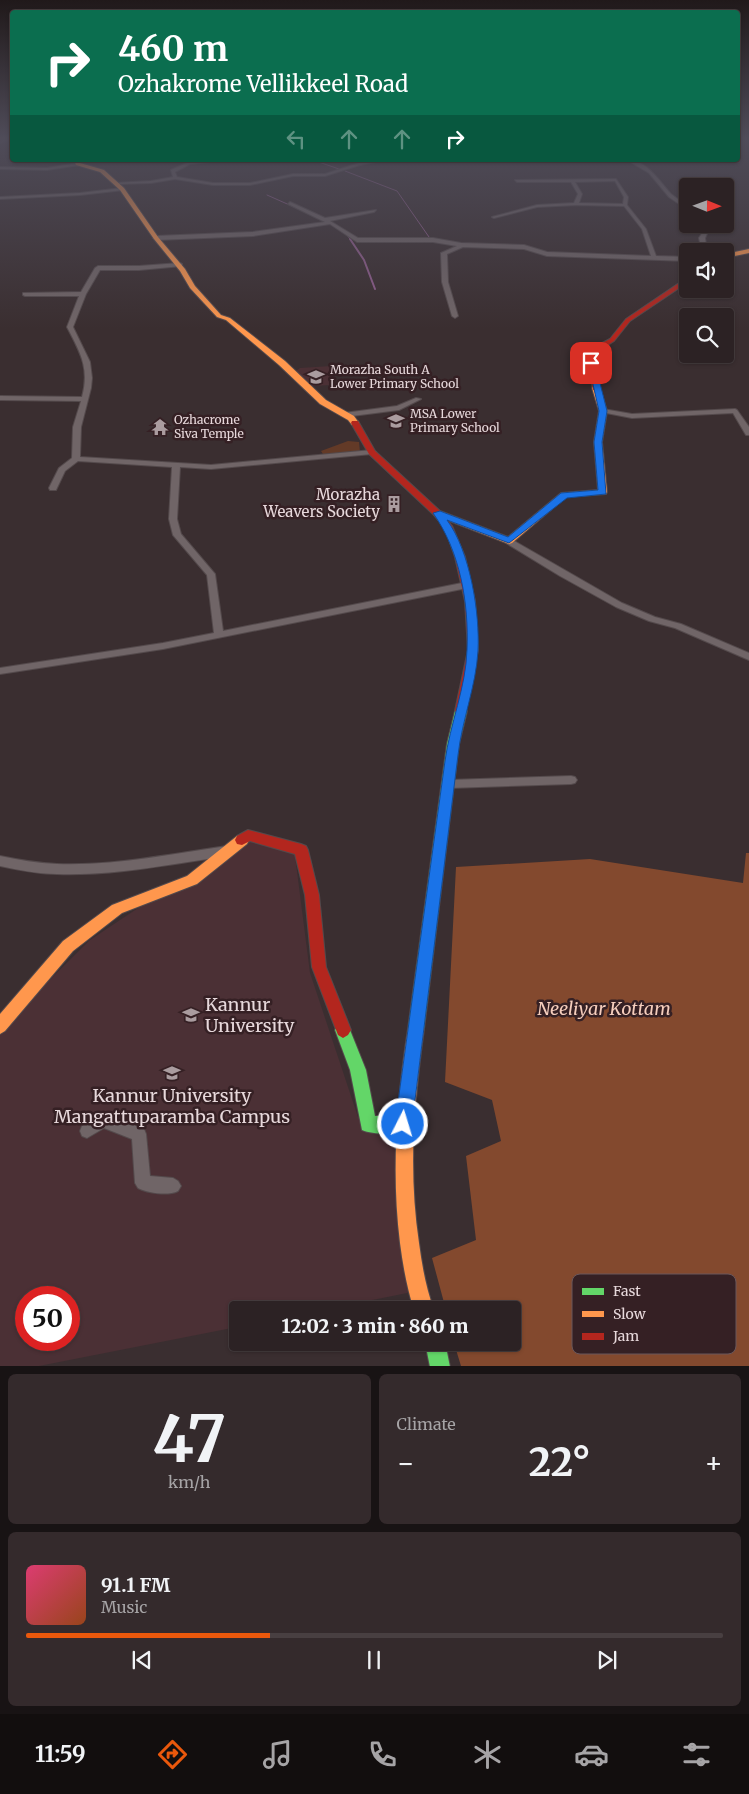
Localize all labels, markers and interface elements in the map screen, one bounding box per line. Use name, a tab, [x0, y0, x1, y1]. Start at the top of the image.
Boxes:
text: 460 m	[118, 27, 228, 71]
icon: right	[35, 30, 100, 95]
text: Ozhakrome Vellikkeel Road	[118, 70, 408, 98]
icon: left	[282, 125, 310, 153]
icon: ahead	[335, 125, 363, 153]
icon: ahead	[388, 125, 416, 153]
icon: right	[441, 125, 469, 153]
north arrow	[679, 178, 734, 232]
map controls	[679, 178, 734, 363]
button: sound	[679, 243, 734, 298]
button: search	[679, 308, 734, 363]
pin	[570, 342, 612, 384]
icon: arrive	[577, 349, 605, 377]
place label: Morazha South A Lower Primary School	[330, 362, 459, 391]
school or university icon: Morazha South A Lower Primary School	[306, 367, 326, 387]
place label: MSA Lower Primary School	[410, 406, 500, 435]
school or university icon: MSA Lower Primary School	[386, 411, 406, 431]
place label: Ozhacrome Siva Temple	[174, 412, 244, 441]
temple icon: Ozhacrome Siva Temple	[150, 417, 170, 437]
place label: Morazha Weavers Society	[262, 485, 380, 521]
building icon: Morazha Weavers Society	[384, 494, 404, 514]
place label: Kannur University	[205, 993, 295, 1037]
park label: Neeliyar Kottam	[537, 997, 671, 1020]
school or university icon: Kannur University	[181, 1005, 201, 1025]
school or university icon: Kannur University Mangattuparamba Campus	[162, 1063, 182, 1083]
place label: Kannur University Mangattuparamba Campus	[54, 1084, 290, 1128]
position arrow	[376, 1097, 428, 1149]
legend	[572, 1274, 736, 1354]
text: Fast	[613, 1282, 641, 1300]
speed limit sign: 50	[15, 1286, 80, 1351]
text: Slow	[613, 1305, 646, 1323]
text: 12:02 · 3 min · 860 m	[282, 1314, 468, 1338]
text: Jam	[612, 1327, 639, 1345]
text: 47	[152, 1398, 226, 1480]
text: Climate	[397, 1414, 456, 1434]
text: 22°	[529, 1439, 591, 1486]
text: −	[397, 1445, 415, 1481]
text: +	[704, 1445, 723, 1481]
text: km/h	[168, 1472, 210, 1492]
text: 91.1 FM	[101, 1573, 170, 1597]
text: Music	[101, 1597, 147, 1617]
icon: previous	[128, 1646, 156, 1674]
icon: pause	[360, 1646, 388, 1674]
icon: next	[593, 1646, 621, 1674]
icon: directions	[155, 1737, 190, 1772]
icon: music	[260, 1737, 295, 1772]
icon: phone	[365, 1737, 400, 1772]
icon: climate	[470, 1737, 505, 1772]
icon: car	[574, 1737, 609, 1772]
icon: filters	[679, 1737, 714, 1772]
text: 11:59	[35, 1740, 86, 1768]

